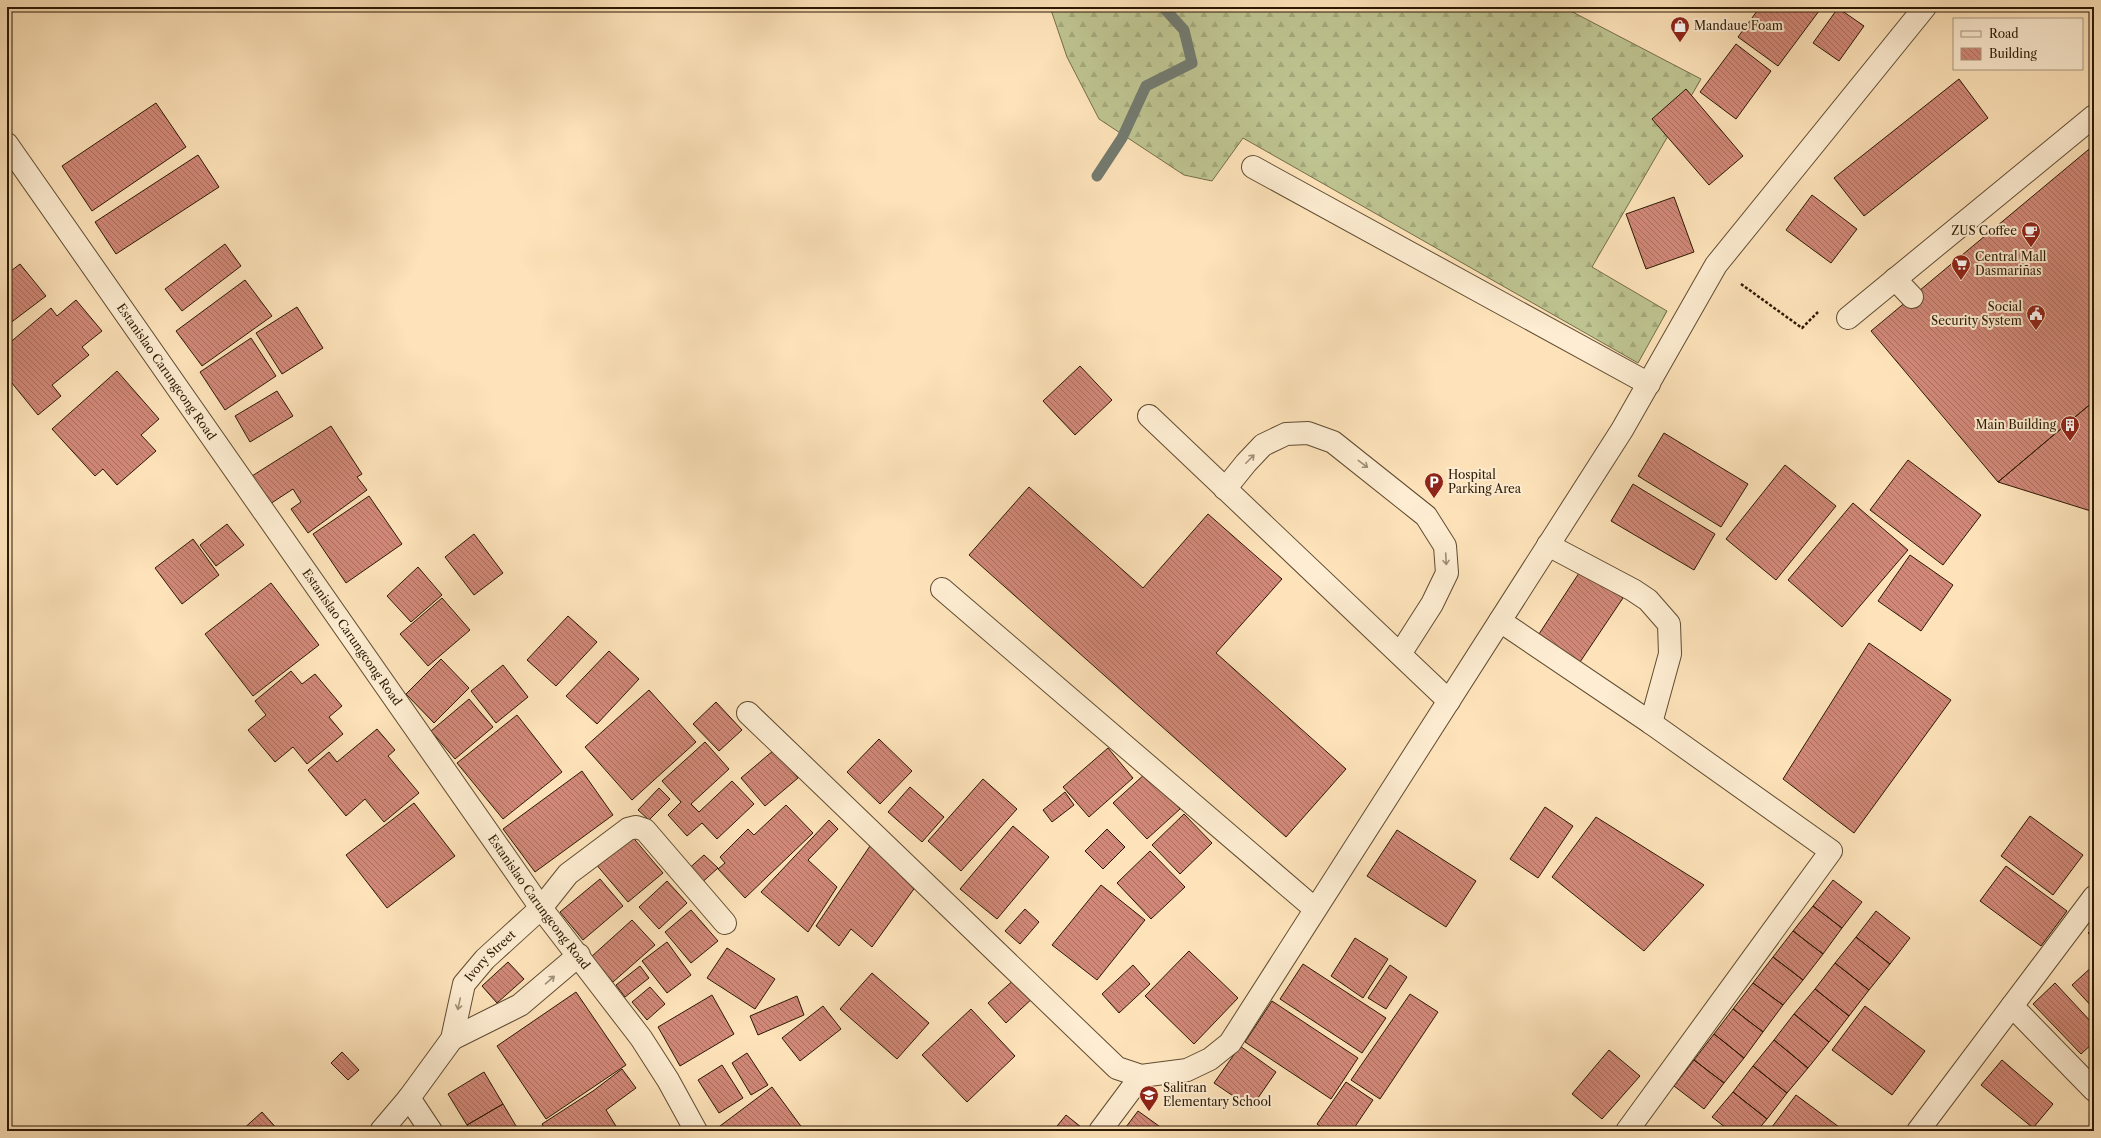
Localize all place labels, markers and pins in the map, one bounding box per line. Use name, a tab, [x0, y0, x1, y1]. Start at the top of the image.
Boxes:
shop icon: Mandaue Foam	[1669, 15, 1691, 43]
place label: Mandaue Foam	[1694, 18, 1783, 33]
cafe icon: ZUS Coffee	[2020, 220, 2042, 248]
place label: ZUS Coffee	[1951, 223, 2017, 238]
place label: Central Mall Dasmariñas	[1975, 249, 2047, 278]
supermarket icon: Central Mall Dasmariñas	[1950, 253, 1972, 281]
place label: Social Security System	[1931, 299, 2022, 328]
public building icon: Social Security System	[2025, 303, 2047, 331]
building icon: Main Building	[2059, 414, 2081, 442]
place label: Main Building	[1975, 417, 2057, 432]
place label: Hospital Parking Area	[1448, 467, 1522, 496]
parking icon: Hospital Parking Area	[1423, 471, 1445, 499]
place label: Salitran Elementary School	[1163, 1080, 1272, 1109]
school or university icon: Salitran Elementary School	[1138, 1084, 1160, 1112]

